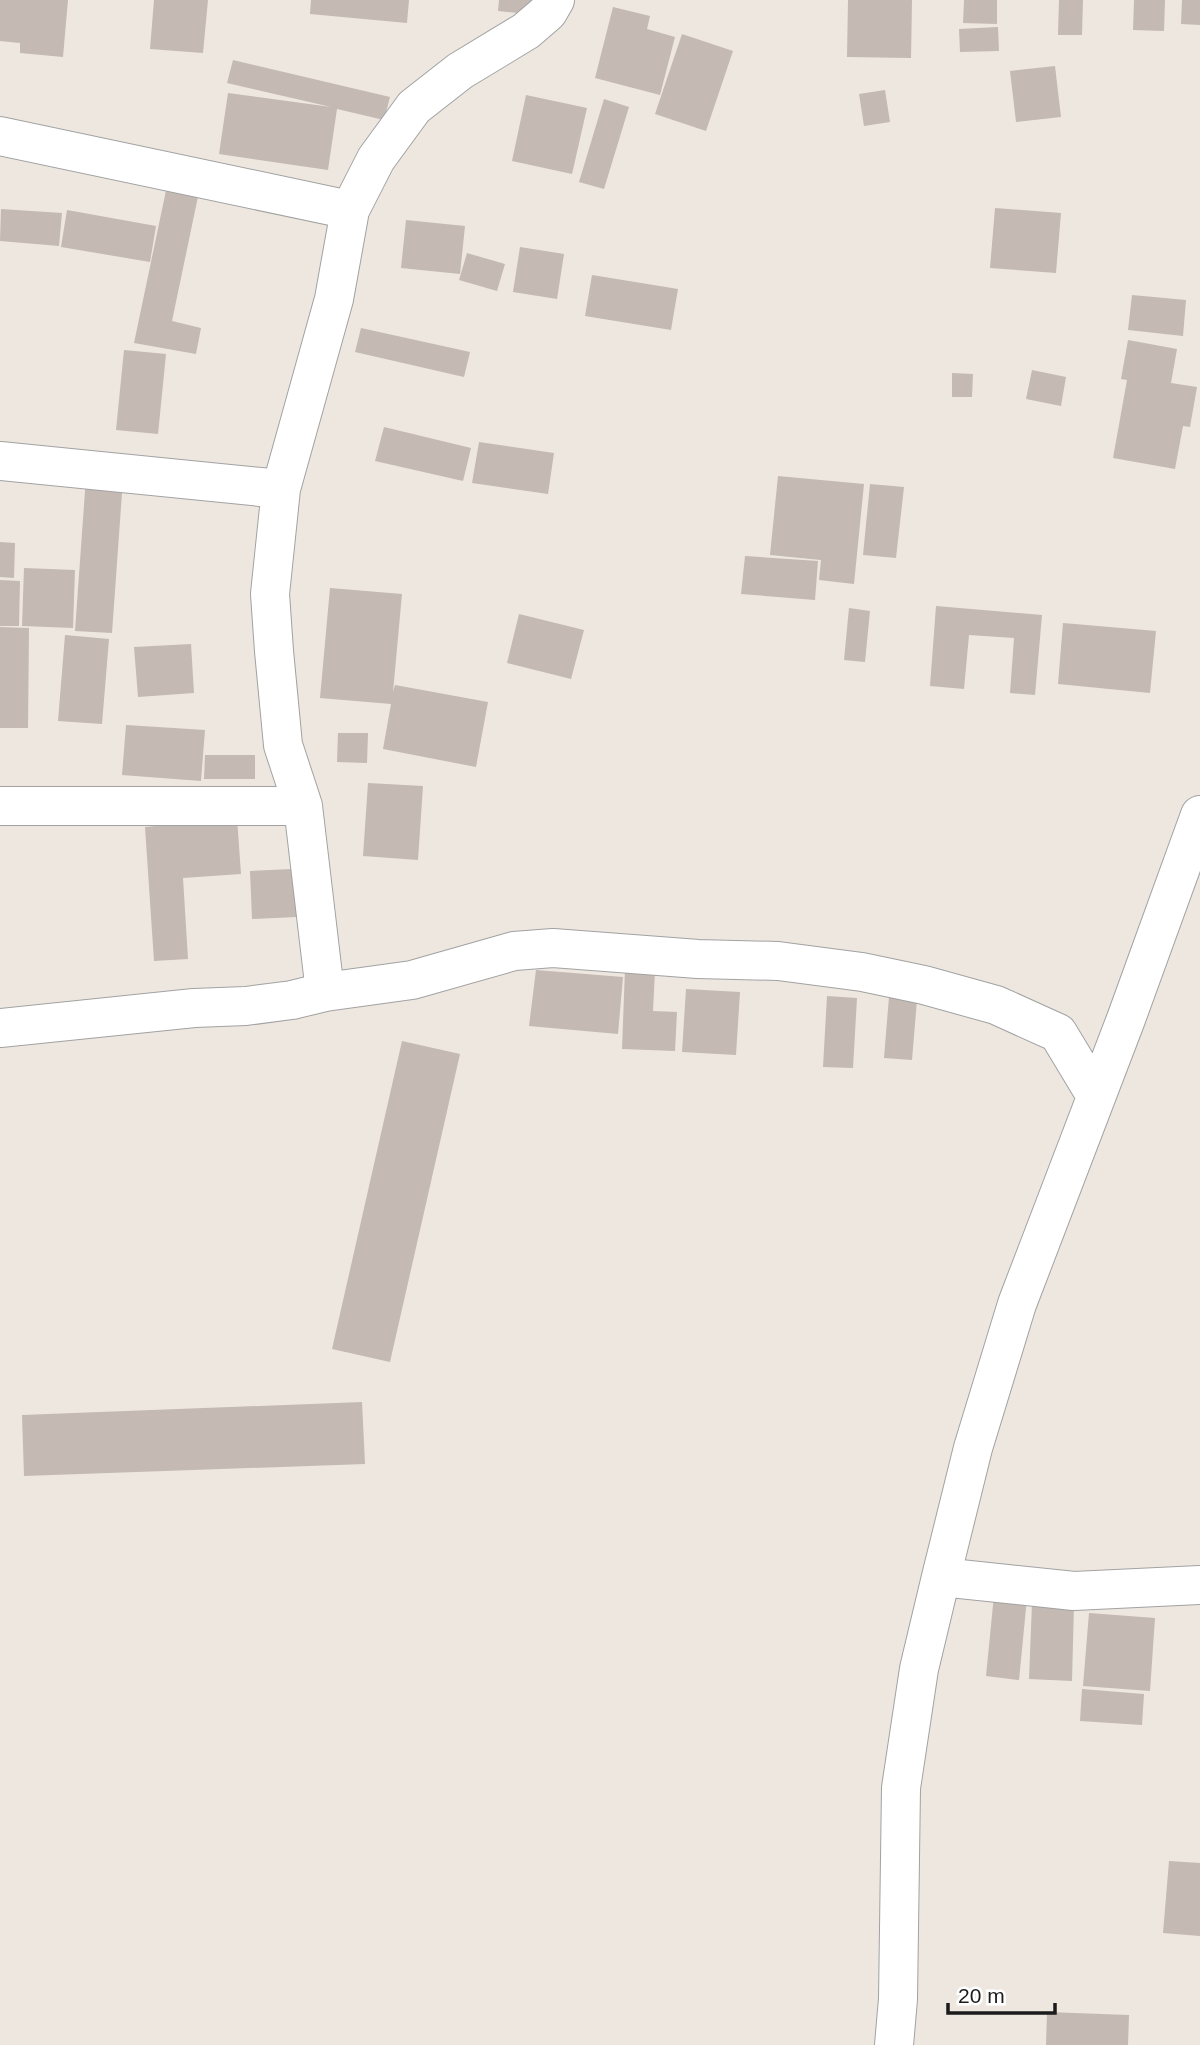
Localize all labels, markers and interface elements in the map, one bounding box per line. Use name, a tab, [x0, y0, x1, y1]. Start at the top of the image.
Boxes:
scale bar	[948, 1972, 1055, 2016]
text: 20 m	[958, 1984, 1005, 2007]

